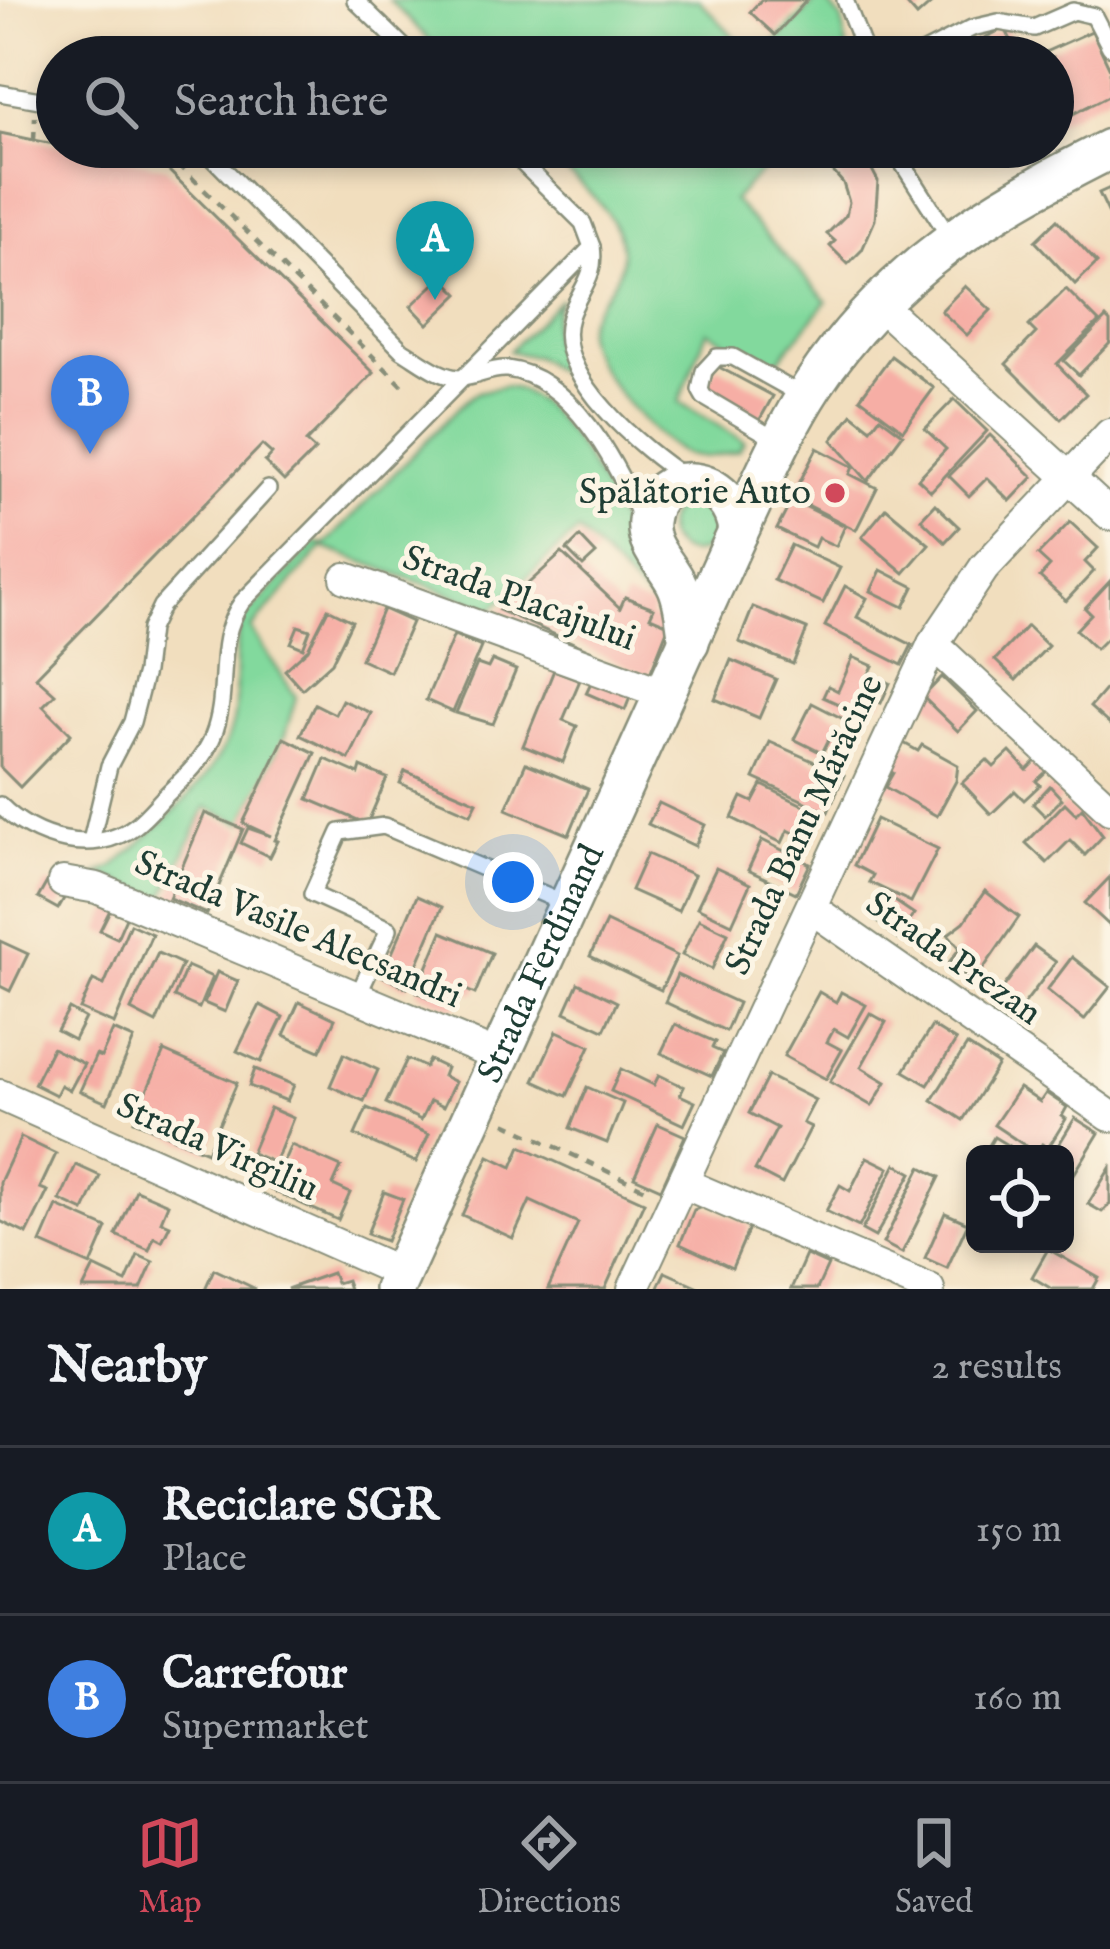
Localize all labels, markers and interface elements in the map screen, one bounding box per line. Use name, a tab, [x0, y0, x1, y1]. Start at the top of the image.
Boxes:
search box	[36, 36, 1074, 168]
icon: search	[78, 69, 144, 135]
text: Search here	[174, 74, 388, 131]
pin: A	[396, 201, 474, 300]
pin: B	[51, 355, 129, 454]
place label: Spălătorie Auto	[579, 470, 811, 516]
marker: Spălătorie Auto	[822, 480, 848, 506]
street label: Strada Placajului	[396, 536, 642, 662]
street label: Strada Banu Mărăcine	[715, 668, 895, 982]
street label: Strada Ferdinand	[468, 837, 616, 1090]
street label: Strada Vasile Alecsandri	[128, 840, 468, 1020]
your location	[483, 852, 543, 912]
street label: Strada Prezan	[856, 882, 1050, 1036]
street label: Strada Virgiliu	[109, 1083, 325, 1213]
map controls	[966, 1145, 1074, 1253]
button: locate	[966, 1145, 1074, 1253]
text: Nearby	[48, 1335, 207, 1400]
text: 2 results	[931, 1343, 1062, 1392]
text: Reciclare SGR	[162, 1478, 439, 1535]
text: A	[74, 1506, 100, 1555]
text: 150 m	[976, 1506, 1062, 1555]
text: Place	[162, 1535, 247, 1584]
text: Carrefour	[162, 1646, 347, 1703]
text: B	[74, 1674, 100, 1723]
text: 160 m	[973, 1674, 1062, 1723]
text: Supermarket	[162, 1703, 369, 1752]
tab: Map	[137, 1810, 203, 1924]
tab: Directions	[477, 1810, 621, 1924]
tab: Saved	[895, 1810, 973, 1924]

